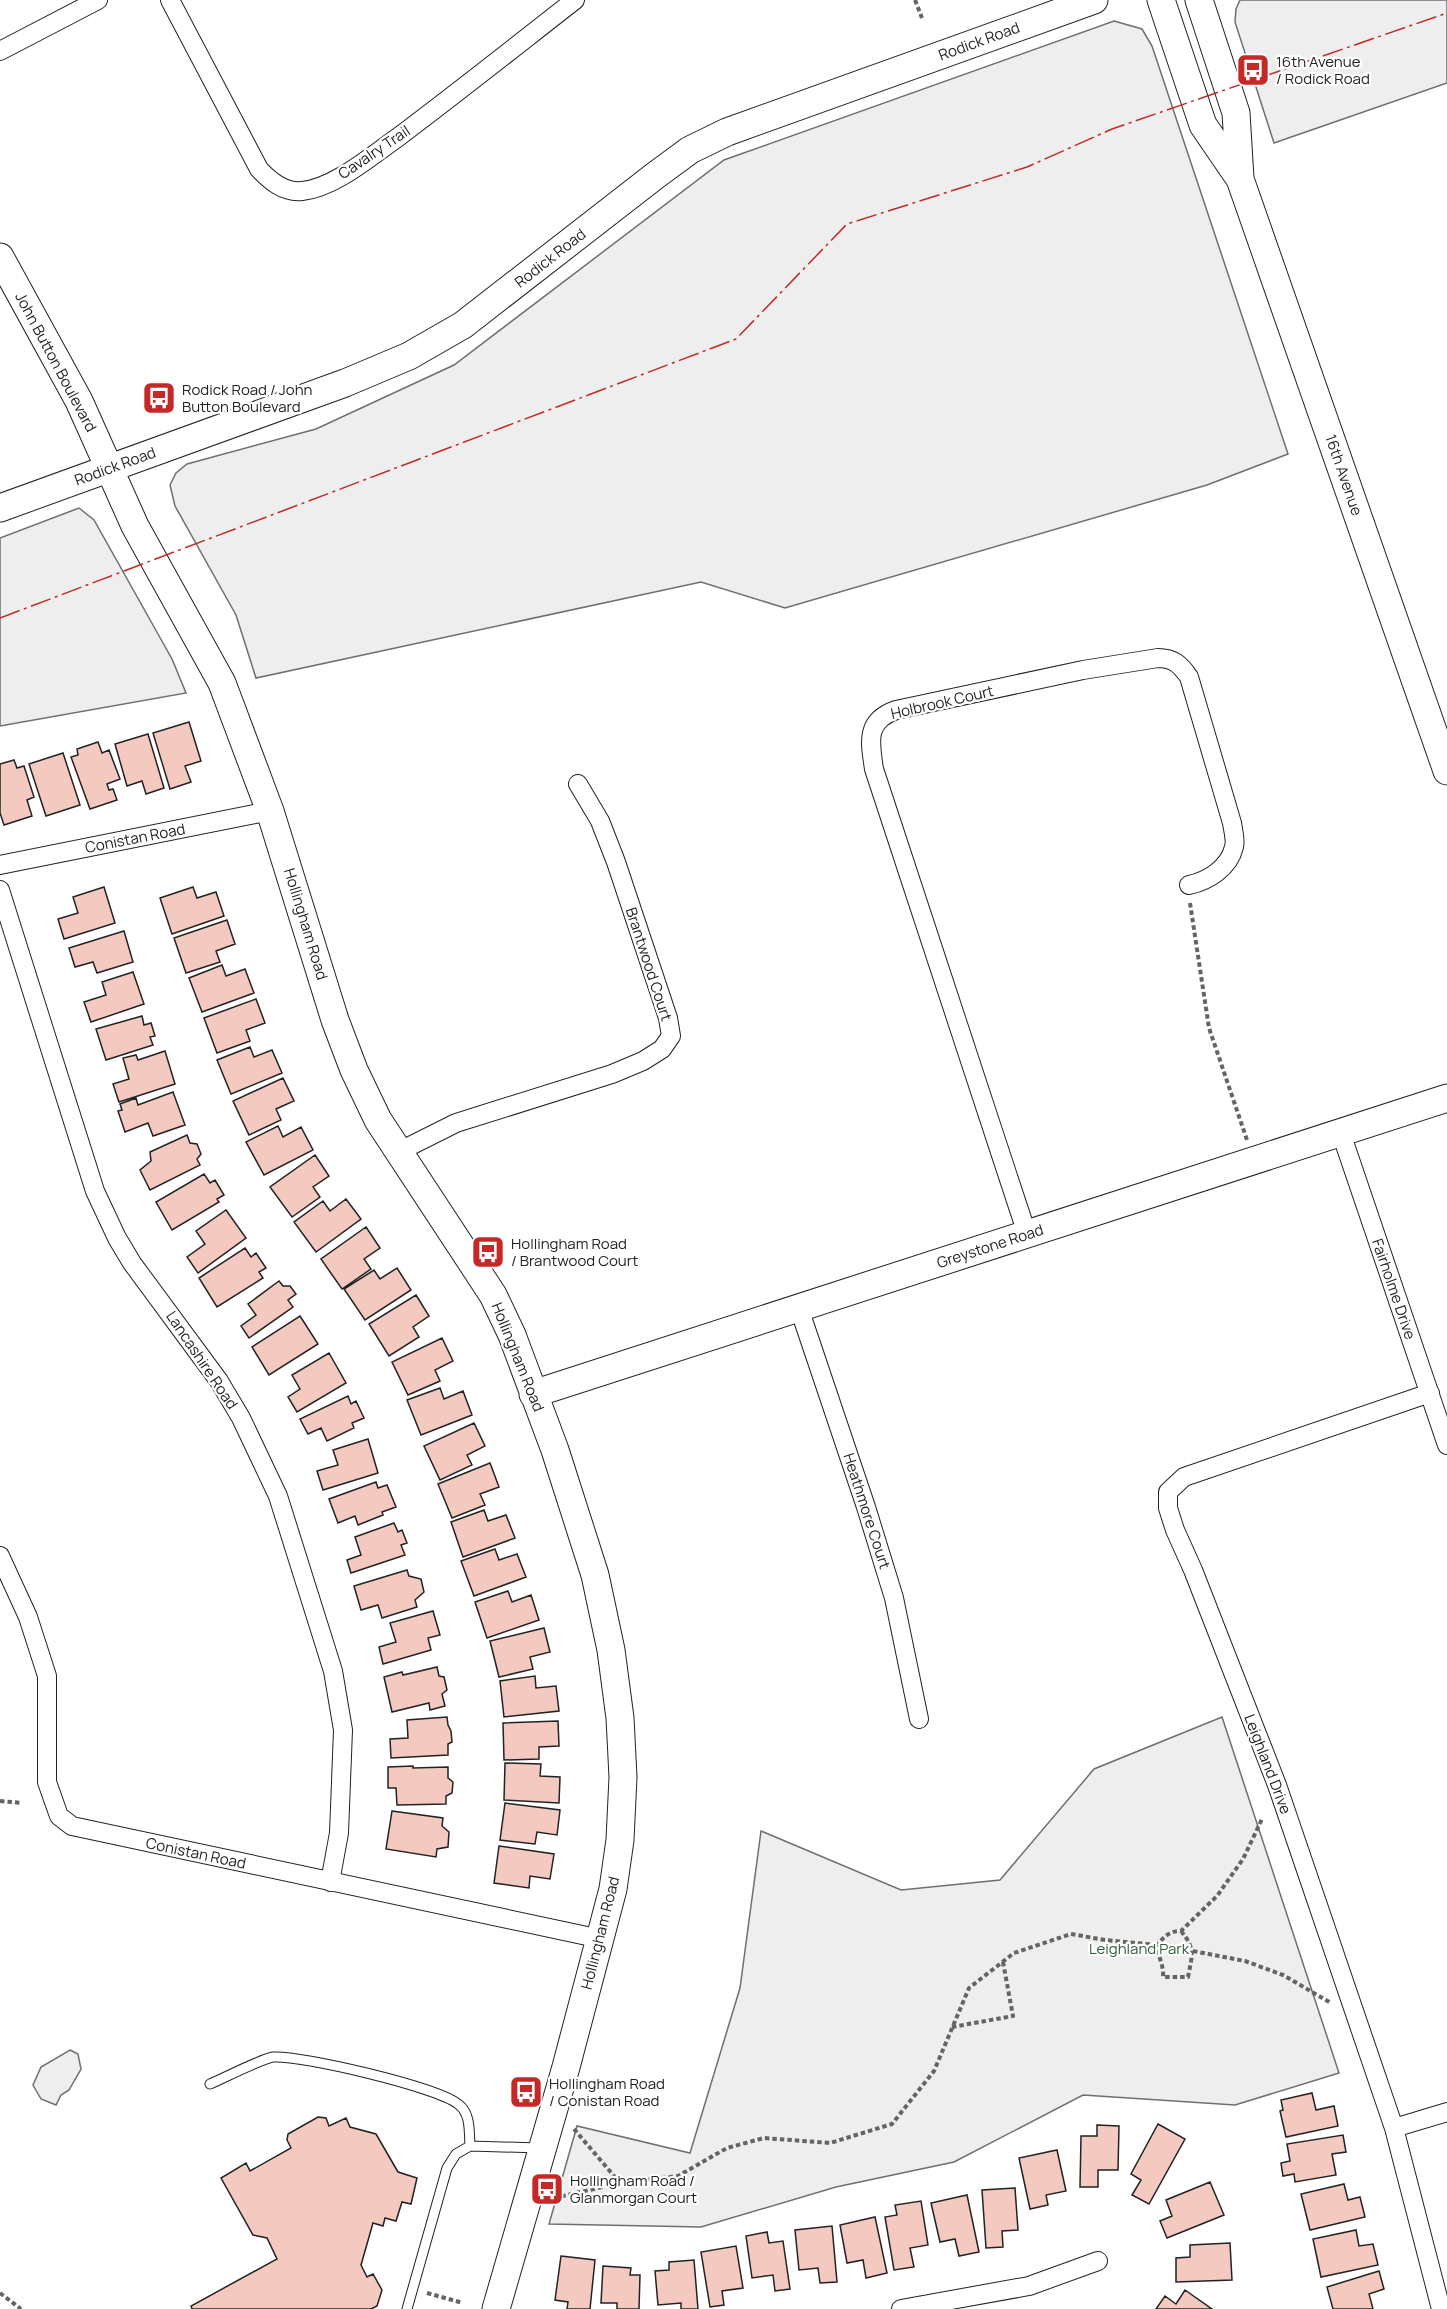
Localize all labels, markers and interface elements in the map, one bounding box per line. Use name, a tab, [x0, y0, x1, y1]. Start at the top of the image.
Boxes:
street label: Rodick Road	[935, 17, 1023, 65]
place label: 16th Avenue / Rodick Road	[1276, 51, 1370, 89]
bus stop icon: 16th Avenue / Rodick Road	[1235, 52, 1271, 88]
street label: Cavalry Trail	[334, 120, 414, 184]
street label: Rodick Road	[510, 224, 590, 292]
street label: John Button Boulevard	[10, 289, 102, 435]
place label: Rodick Road / John Button Boulevard	[182, 379, 313, 417]
bus stop icon: Rodick Road / John Button Boulevard	[141, 380, 177, 416]
street label: 16th Avenue	[1320, 432, 1368, 519]
street label: Rodick Road	[71, 442, 159, 490]
street label: Holbrook Court	[889, 680, 995, 724]
street label: Conistan Road	[83, 818, 187, 858]
street label: Hollingham Road	[279, 865, 333, 983]
street label: Brantwood Court	[621, 904, 677, 1024]
street label: Greystone Road	[934, 1219, 1046, 1273]
place label: Hollingham Road / Brantwood Court	[511, 1233, 638, 1271]
bus stop icon: Hollingham Road / Brantwood Court	[470, 1234, 506, 1270]
street label: Fairholme Drive	[1367, 1236, 1421, 1342]
street label: Hollingham Road	[487, 1299, 549, 1415]
street label: Lancashire Road	[161, 1307, 243, 1413]
street label: Heathmore Court	[838, 1450, 896, 1572]
street label: Leighland Drive	[1239, 1711, 1297, 1817]
street label: Conistan Road	[144, 1832, 248, 1874]
street label: Hollingham Road	[576, 1874, 624, 1992]
park label: Leighland Park	[1089, 1938, 1190, 1959]
place label: Hollingham Road / Conistan Road	[549, 2073, 665, 2111]
bus stop icon: Hollingham Road / Conistan Road	[508, 2074, 544, 2110]
place label: Hollingham Road / Glanmorgan Court	[570, 2170, 697, 2208]
bus stop icon: Hollingham Road / Glanmorgan Court	[529, 2171, 565, 2207]

